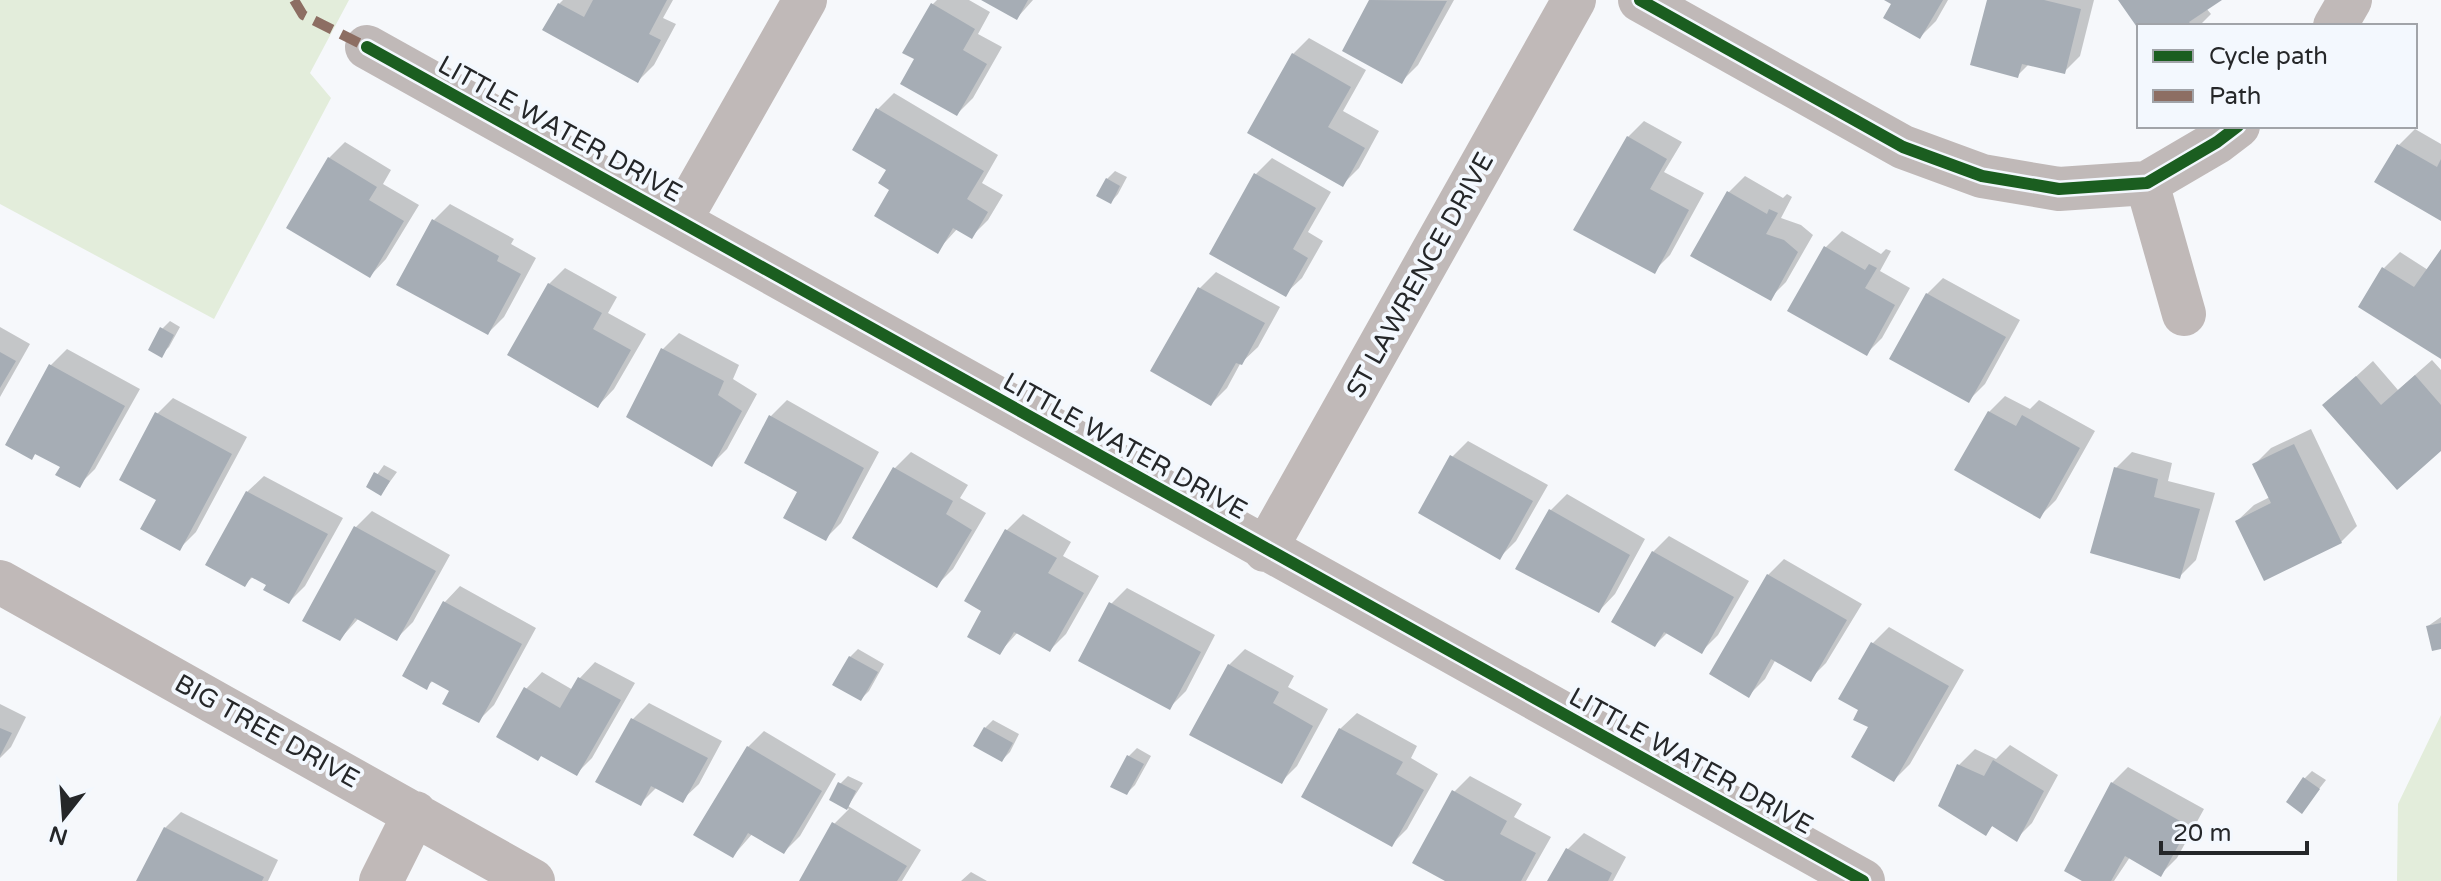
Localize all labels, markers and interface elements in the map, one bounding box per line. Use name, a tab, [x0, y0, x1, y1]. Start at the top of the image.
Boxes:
legend	[2137, 24, 2417, 128]
text: Cycle path	[2209, 42, 2328, 71]
street label: LITTLE WATER DRIVE	[433, 49, 687, 209]
text: Path	[2209, 82, 2262, 111]
street label: ST LAWRENCE DRIVE	[1340, 147, 1500, 403]
street label: LITTLE WATER DRIVE	[998, 366, 1252, 526]
street label: BIG TREE DRIVE	[169, 667, 365, 795]
street label: LITTLE WATER DRIVE	[1564, 681, 1818, 841]
north arrow	[24, 777, 104, 857]
scale bar	[2161, 805, 2307, 855]
text: 20 m	[2173, 819, 2231, 848]
text: N	[46, 820, 71, 850]

